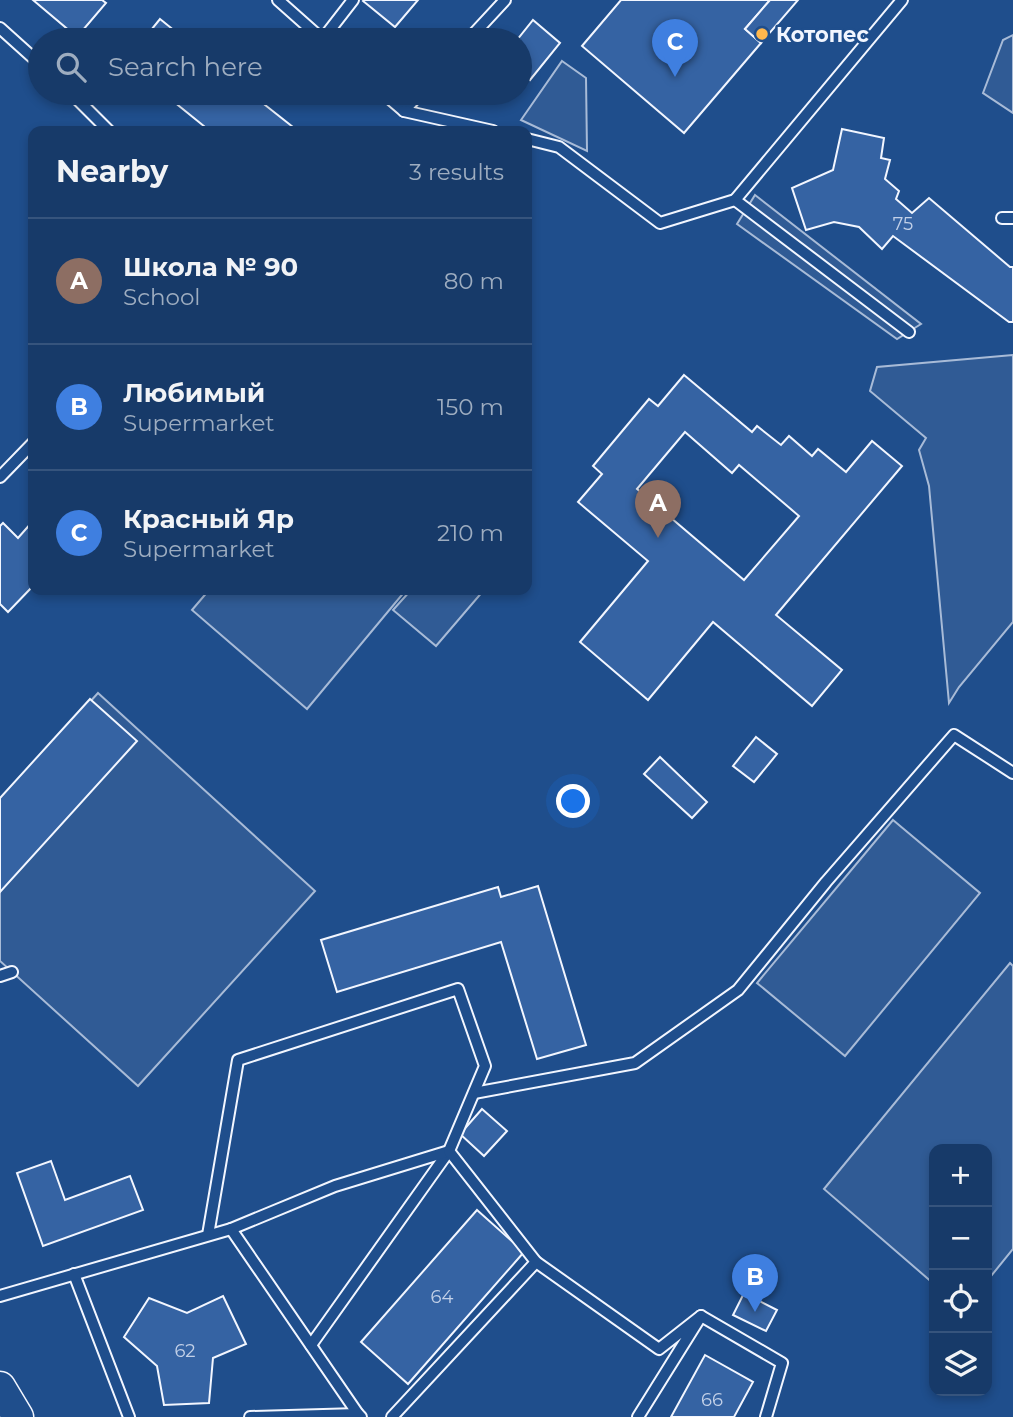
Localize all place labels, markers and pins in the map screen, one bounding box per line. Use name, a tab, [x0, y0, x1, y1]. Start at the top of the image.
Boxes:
pin: C	[652, 19, 698, 77]
place label: Котопес	[776, 22, 870, 47]
marker: Котопес	[754, 26, 770, 42]
pin: A	[635, 480, 681, 538]
pin: B	[732, 1254, 778, 1312]

